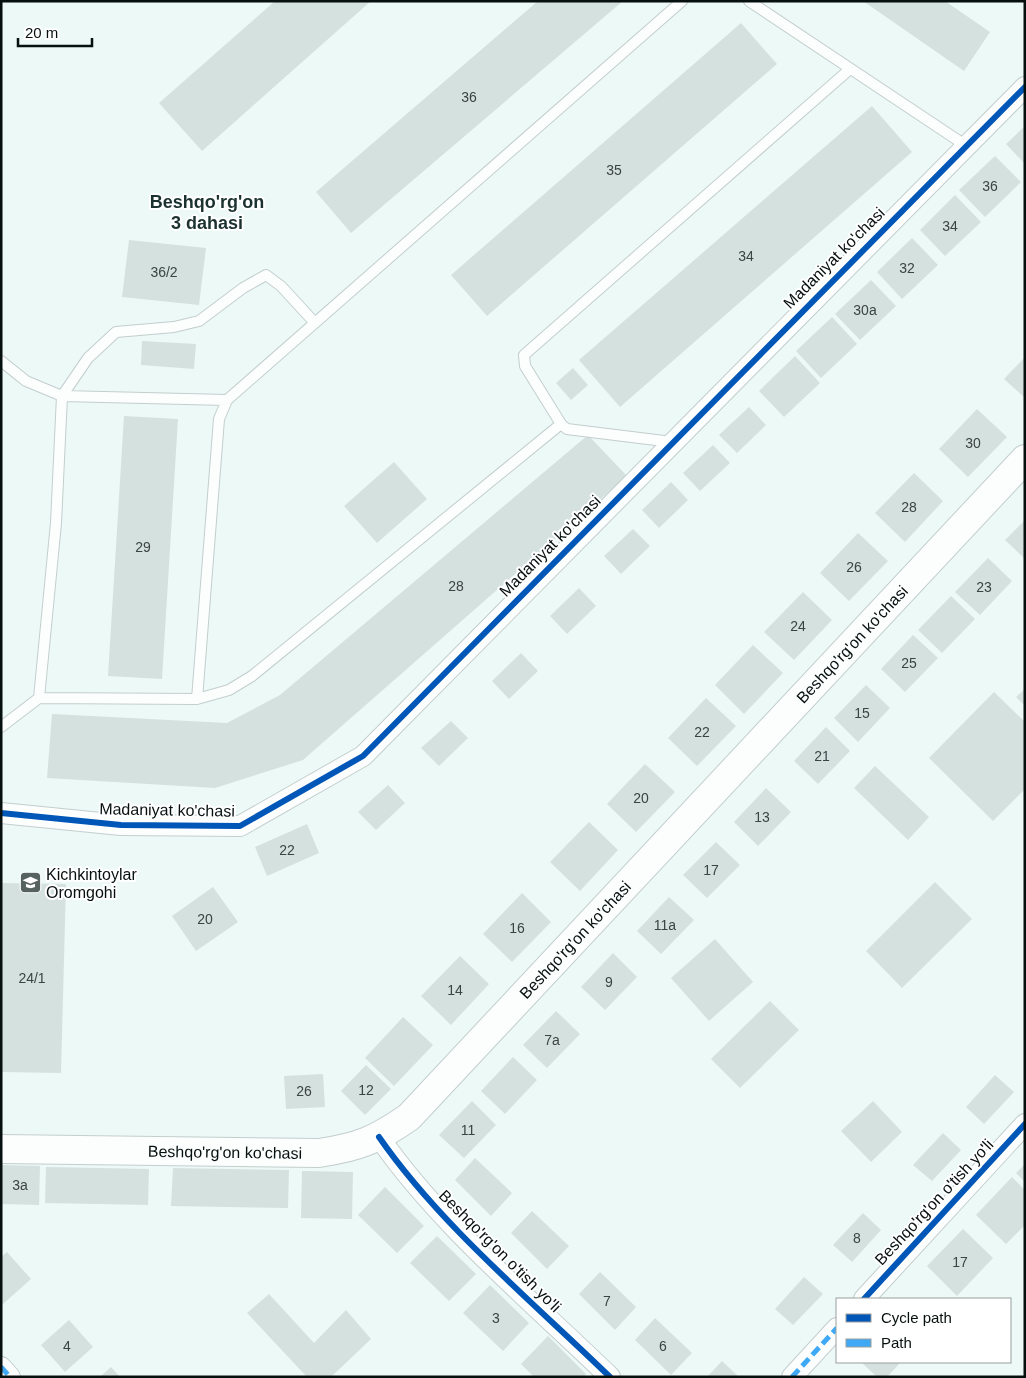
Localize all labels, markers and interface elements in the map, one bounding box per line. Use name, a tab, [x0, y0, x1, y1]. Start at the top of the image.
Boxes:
scale bar	[18, 15, 91, 47]
text: 20 m	[25, 24, 58, 41]
house number: 36	[461, 89, 477, 105]
house number: 35	[606, 162, 622, 178]
house number: 36	[982, 178, 998, 194]
district label: Beshqo'rg'on 3 dahasi	[150, 192, 264, 233]
street label: Madaniyat ko'chasi	[780, 204, 888, 312]
house number: 34	[942, 218, 958, 234]
house number: 34	[738, 248, 754, 264]
house number: 32	[899, 260, 915, 276]
house number: 36/2	[150, 264, 178, 280]
house number: 30a	[853, 302, 877, 318]
house number: 30	[965, 435, 981, 451]
street label: Madaniyat ko'chasi	[496, 492, 604, 600]
house number: 28	[901, 499, 917, 515]
house number: 29	[135, 539, 151, 555]
house number: 26	[846, 559, 862, 575]
house number: 28	[448, 578, 464, 594]
house number: 23	[976, 579, 992, 595]
street label: Beshqo'rg'on ko'chasi	[793, 582, 911, 706]
house number: 24	[790, 618, 806, 634]
house number: 25	[901, 655, 917, 671]
house number: 15	[854, 705, 870, 721]
house number: 22	[694, 724, 710, 740]
house number: 21	[814, 748, 830, 764]
house number: 20	[633, 790, 649, 806]
street label: Madaniyat ko'chasi	[99, 800, 235, 820]
house number: 13	[754, 809, 770, 825]
house number: 22	[279, 842, 295, 858]
house number: 17	[703, 862, 719, 878]
place label: Kichkintoylar Oromgohi	[46, 866, 137, 901]
school or university icon: Kichkintoylar Oromgohi	[18, 871, 42, 895]
street label: Beshqo'rg'on ko'chasi	[516, 878, 634, 1002]
house number: 20	[197, 911, 213, 927]
house number: 11a	[654, 917, 676, 933]
house number: 16	[509, 920, 525, 936]
house number: 24/1	[18, 970, 46, 986]
house number: 9	[605, 974, 613, 990]
house number: 14	[447, 982, 463, 998]
house number: 7a	[544, 1032, 560, 1048]
house number: 12	[358, 1082, 374, 1098]
house number: 26	[296, 1083, 312, 1099]
house number: 11	[461, 1122, 475, 1138]
street label: Beshqo'rg'on o'tish yo'li	[871, 1136, 997, 1268]
street label: Beshqo'rg'on ko'chasi	[148, 1142, 302, 1161]
house number: 3а	[12, 1177, 28, 1193]
street label: Beshqo'rg'on o'tish yo'li	[436, 1187, 564, 1315]
house number: 8	[853, 1230, 861, 1246]
house number: 17	[952, 1254, 968, 1270]
house number: 7	[603, 1293, 611, 1309]
legend	[836, 1298, 1011, 1363]
text: Cycle path	[881, 1309, 952, 1326]
house number: 3	[492, 1310, 500, 1326]
text: Path	[881, 1334, 912, 1351]
house number: 4	[63, 1338, 71, 1354]
house number: 6	[659, 1338, 667, 1354]

